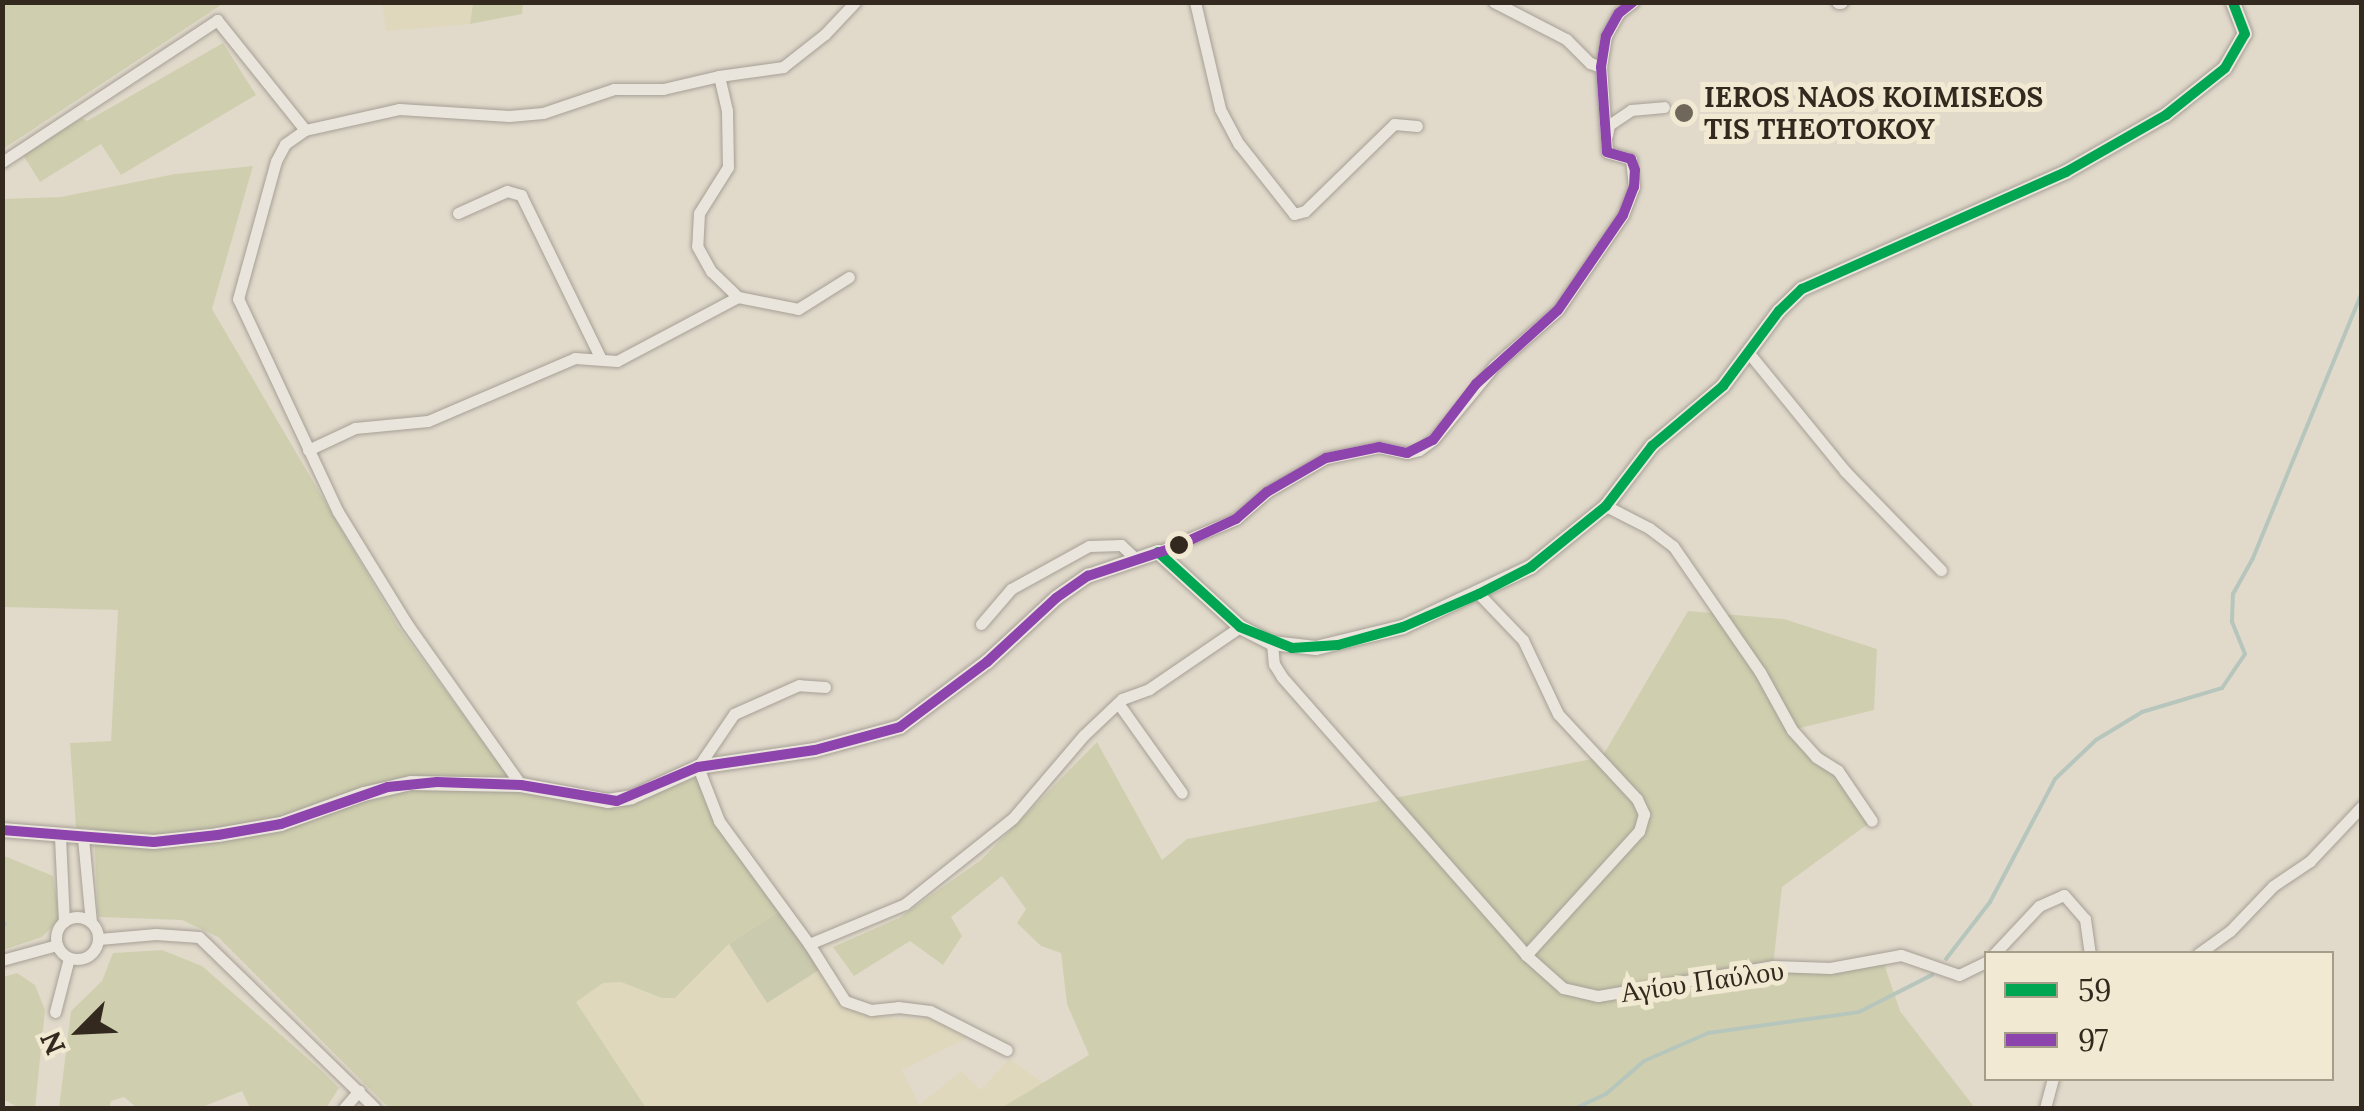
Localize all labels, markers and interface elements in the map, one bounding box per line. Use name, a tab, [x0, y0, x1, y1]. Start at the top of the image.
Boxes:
place label: IEROS NAOS KOIMISEOS TIS THEOTOKOY	[1704, 80, 2043, 146]
marker: IEROS NAOS KOIMISEOS TIS THEOTOKOY	[1673, 102, 1695, 124]
unlabelled marker	[1169, 535, 1189, 555]
legend	[1984, 951, 2334, 1081]
street label: Αγίου Παύλου	[1618, 953, 1786, 1009]
text: 59	[2078, 971, 2112, 1009]
north arrow	[30, 981, 130, 1081]
text: 97	[2078, 1021, 2108, 1059]
text: N	[32, 1026, 73, 1060]

